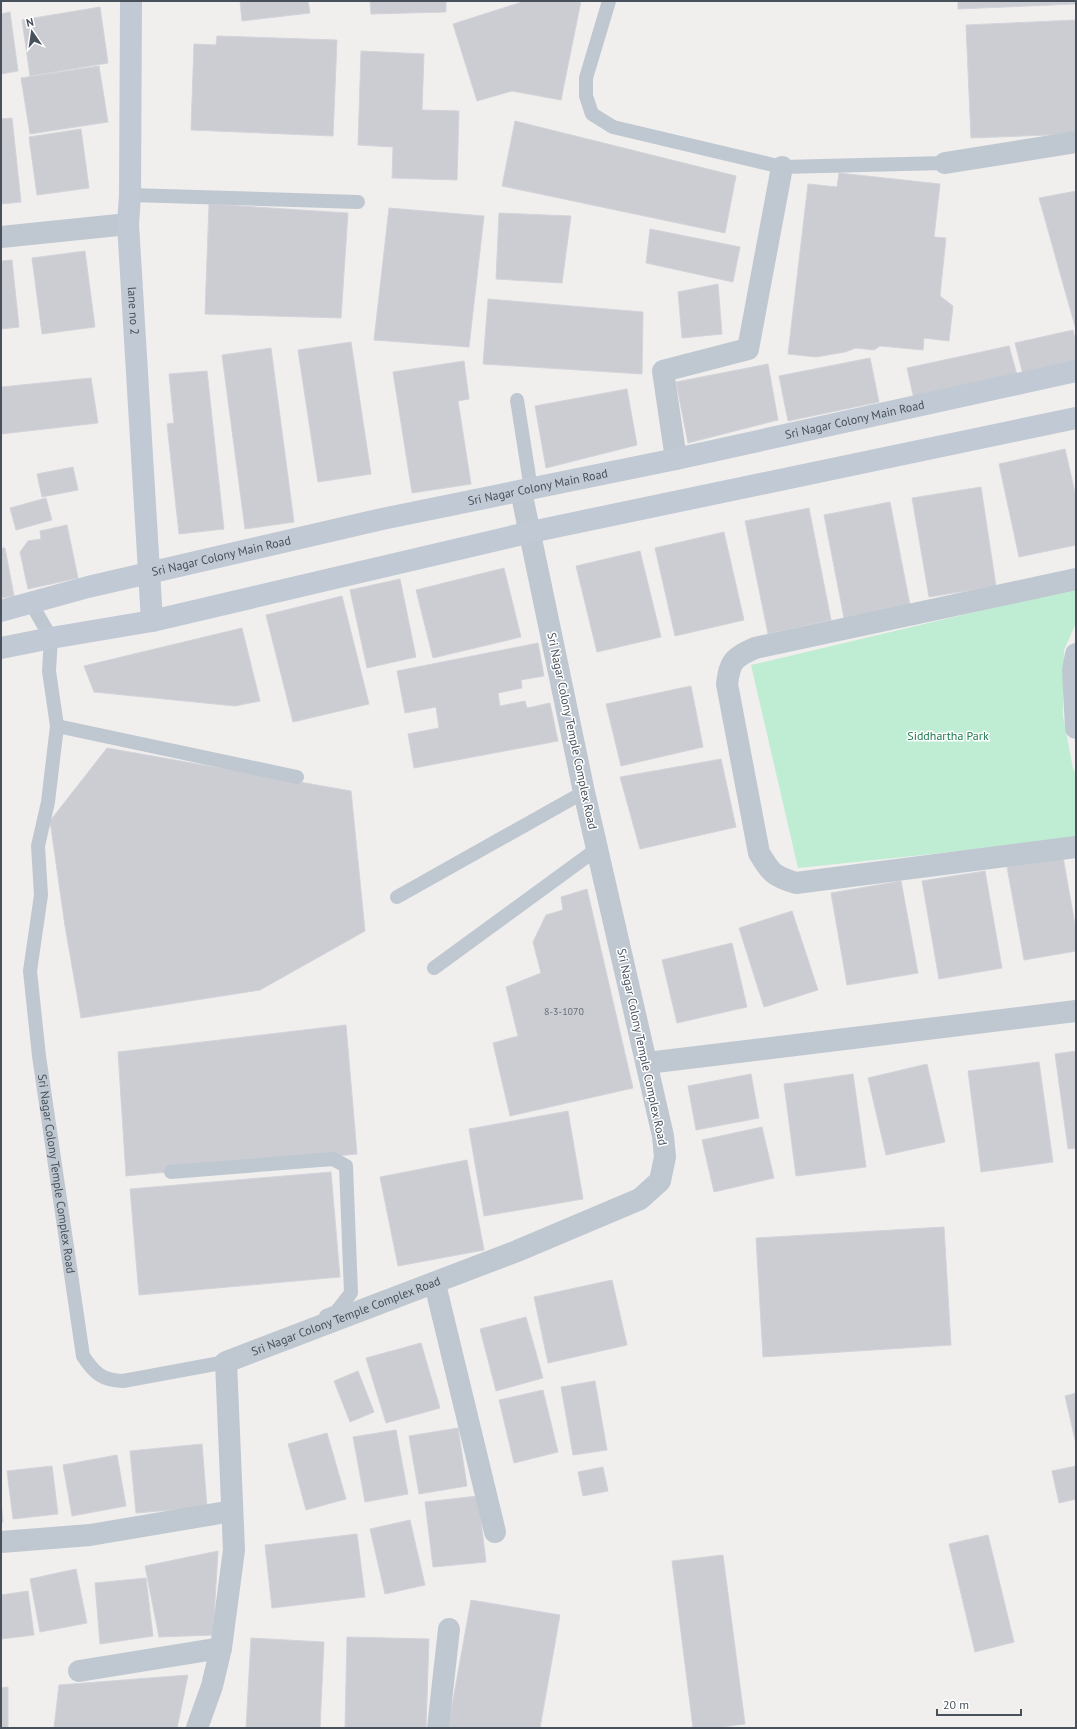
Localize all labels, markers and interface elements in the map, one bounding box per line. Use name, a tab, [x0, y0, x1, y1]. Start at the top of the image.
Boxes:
north arrow	[12, 12, 52, 52]
text: N	[25, 15, 35, 30]
street label: lane no 2	[125, 286, 143, 335]
street label: Sri Nagar Colony Main Road	[783, 397, 926, 442]
street label: Sri Nagar Colony Main Road	[466, 465, 609, 508]
street label: Sri Nagar Colony Main Road	[150, 532, 292, 579]
street label: Sri Nagar Colony Temple Complex Road	[544, 631, 601, 831]
park label: Siddhartha Park	[907, 728, 989, 743]
street label: Sri Nagar Colony Temple Complex Road	[614, 947, 671, 1147]
house number: 8-3-1070	[544, 1005, 584, 1018]
street label: Sri Nagar Colony Temple Complex Road	[35, 1073, 79, 1274]
street label: Sri Nagar Colony Temple Complex Road	[249, 1273, 442, 1359]
scale bar	[937, 1691, 1021, 1717]
text: 20 m	[943, 1697, 969, 1712]

